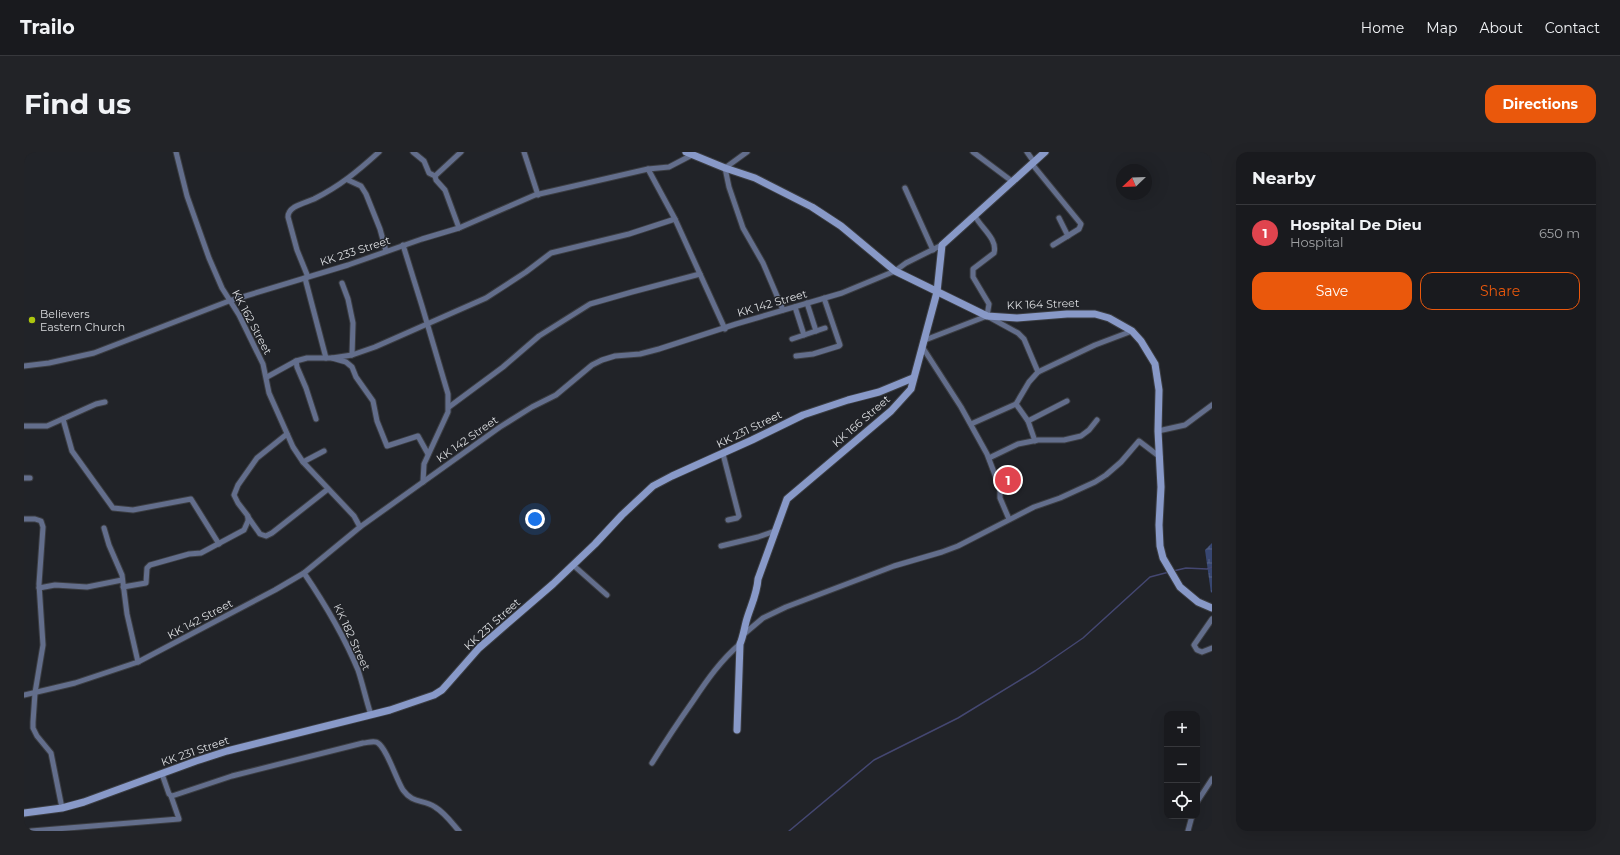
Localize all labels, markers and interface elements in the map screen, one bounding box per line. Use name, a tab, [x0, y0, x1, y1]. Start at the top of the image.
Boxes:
text: Trailo	[20, 16, 75, 39]
text: Home	[1361, 19, 1404, 37]
text: Map	[1426, 19, 1457, 37]
text: About	[1479, 19, 1523, 37]
text: Contact	[1545, 19, 1600, 37]
button: Directions	[1485, 85, 1596, 123]
text: Find us	[24, 87, 131, 121]
north arrow	[1116, 164, 1152, 200]
text: Nearby	[1252, 168, 1316, 188]
text: Hospital De Dieu	[1290, 215, 1422, 234]
text: 1	[1262, 225, 1268, 241]
text: 650 m	[1539, 225, 1580, 241]
street label: KK 233 Street	[318, 233, 393, 269]
text: Hospital	[1290, 234, 1343, 250]
button: Save	[1252, 272, 1412, 310]
button: Share	[1420, 272, 1580, 310]
street label: KK 142 Street	[735, 286, 809, 320]
street label: KK 162 Street	[229, 287, 275, 357]
street label: KK 164 Street	[1006, 296, 1080, 312]
place label: Believers Eastern Church	[40, 307, 125, 334]
marker: Believers Eastern Church	[27, 315, 37, 325]
street label: KK 166 Street	[829, 392, 893, 450]
street label: KK 231 Street	[714, 407, 784, 451]
street label: KK 142 Street	[433, 412, 501, 465]
pin: 1	[995, 465, 1021, 495]
your location	[525, 509, 545, 529]
street label: KK 231 Street	[461, 595, 523, 653]
street label: KK 142 Street	[165, 596, 236, 642]
street label: KK 182 Street	[330, 601, 374, 673]
map controls	[1164, 711, 1200, 819]
button: +	[1164, 711, 1200, 747]
street label: KK 231 Street	[159, 733, 231, 769]
button: −	[1164, 747, 1200, 783]
button: locate	[1164, 783, 1200, 819]

